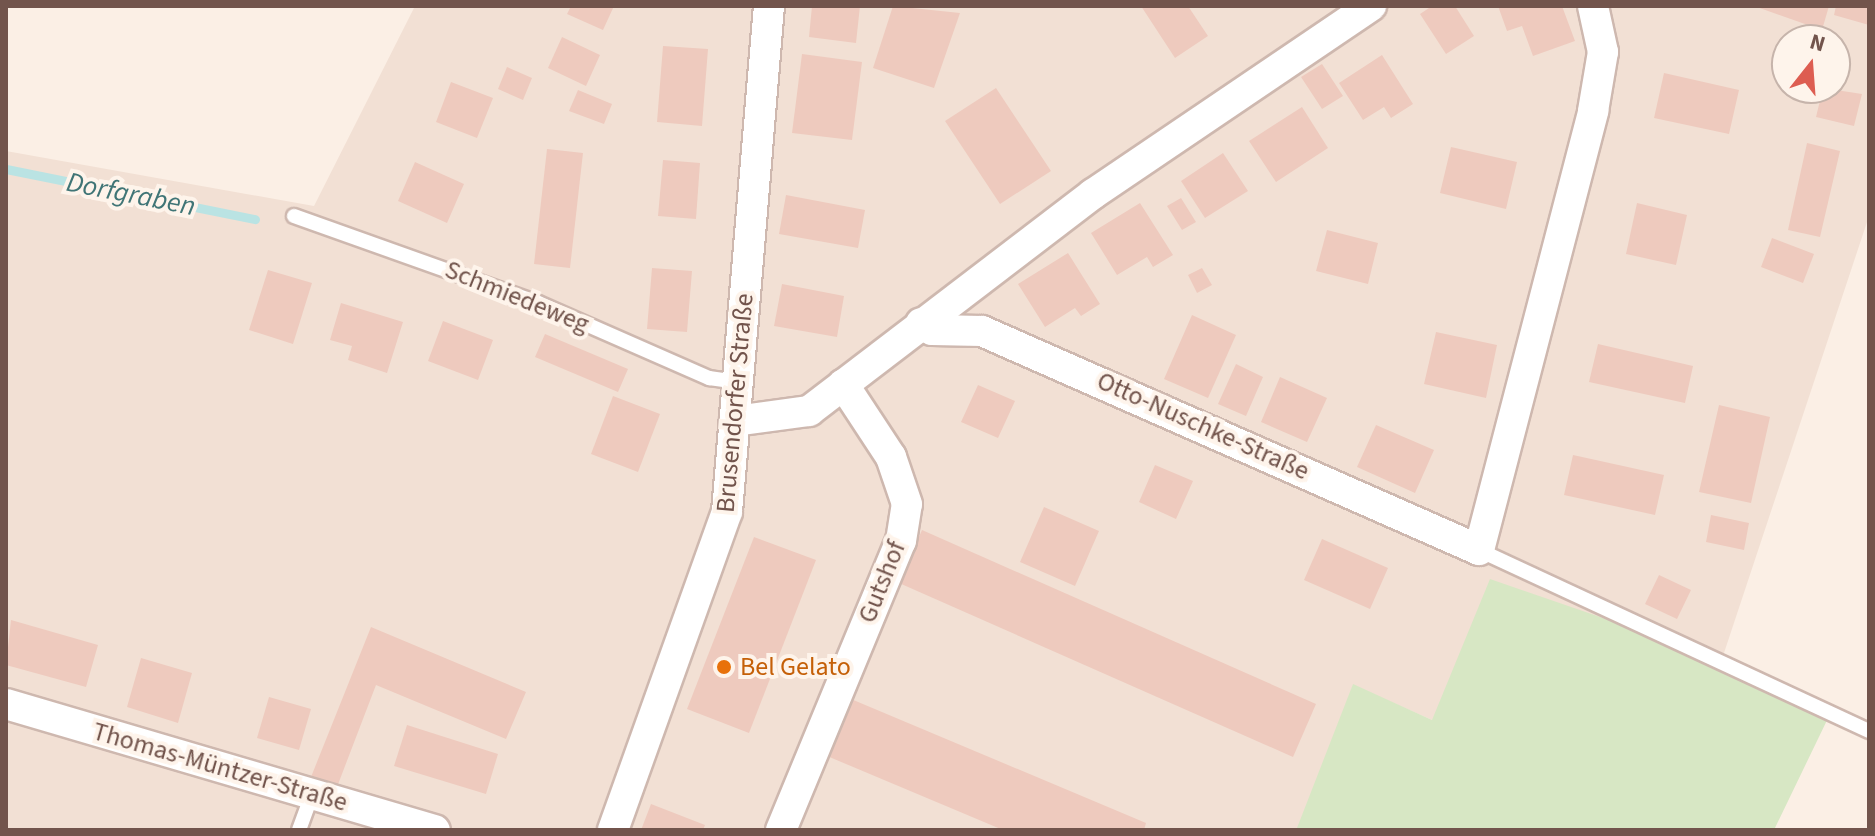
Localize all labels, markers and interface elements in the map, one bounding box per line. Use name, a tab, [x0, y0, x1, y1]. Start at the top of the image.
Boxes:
north arrow	[1771, 24, 1851, 104]
text: N	[1806, 26, 1829, 60]
water label: Dorfgraben	[64, 165, 198, 223]
street label: Schmiedeweg	[440, 254, 594, 340]
street label: Brusendorfer Straße	[710, 292, 760, 514]
street label: Otto-Nuschke-Straße	[1092, 365, 1314, 487]
street label: Gutshof	[852, 537, 912, 627]
place label: Bel Gelato	[740, 651, 851, 683]
marker: Bel Gelato	[715, 658, 733, 676]
street label: Thomas-Müntzer-Straße	[89, 716, 351, 818]

